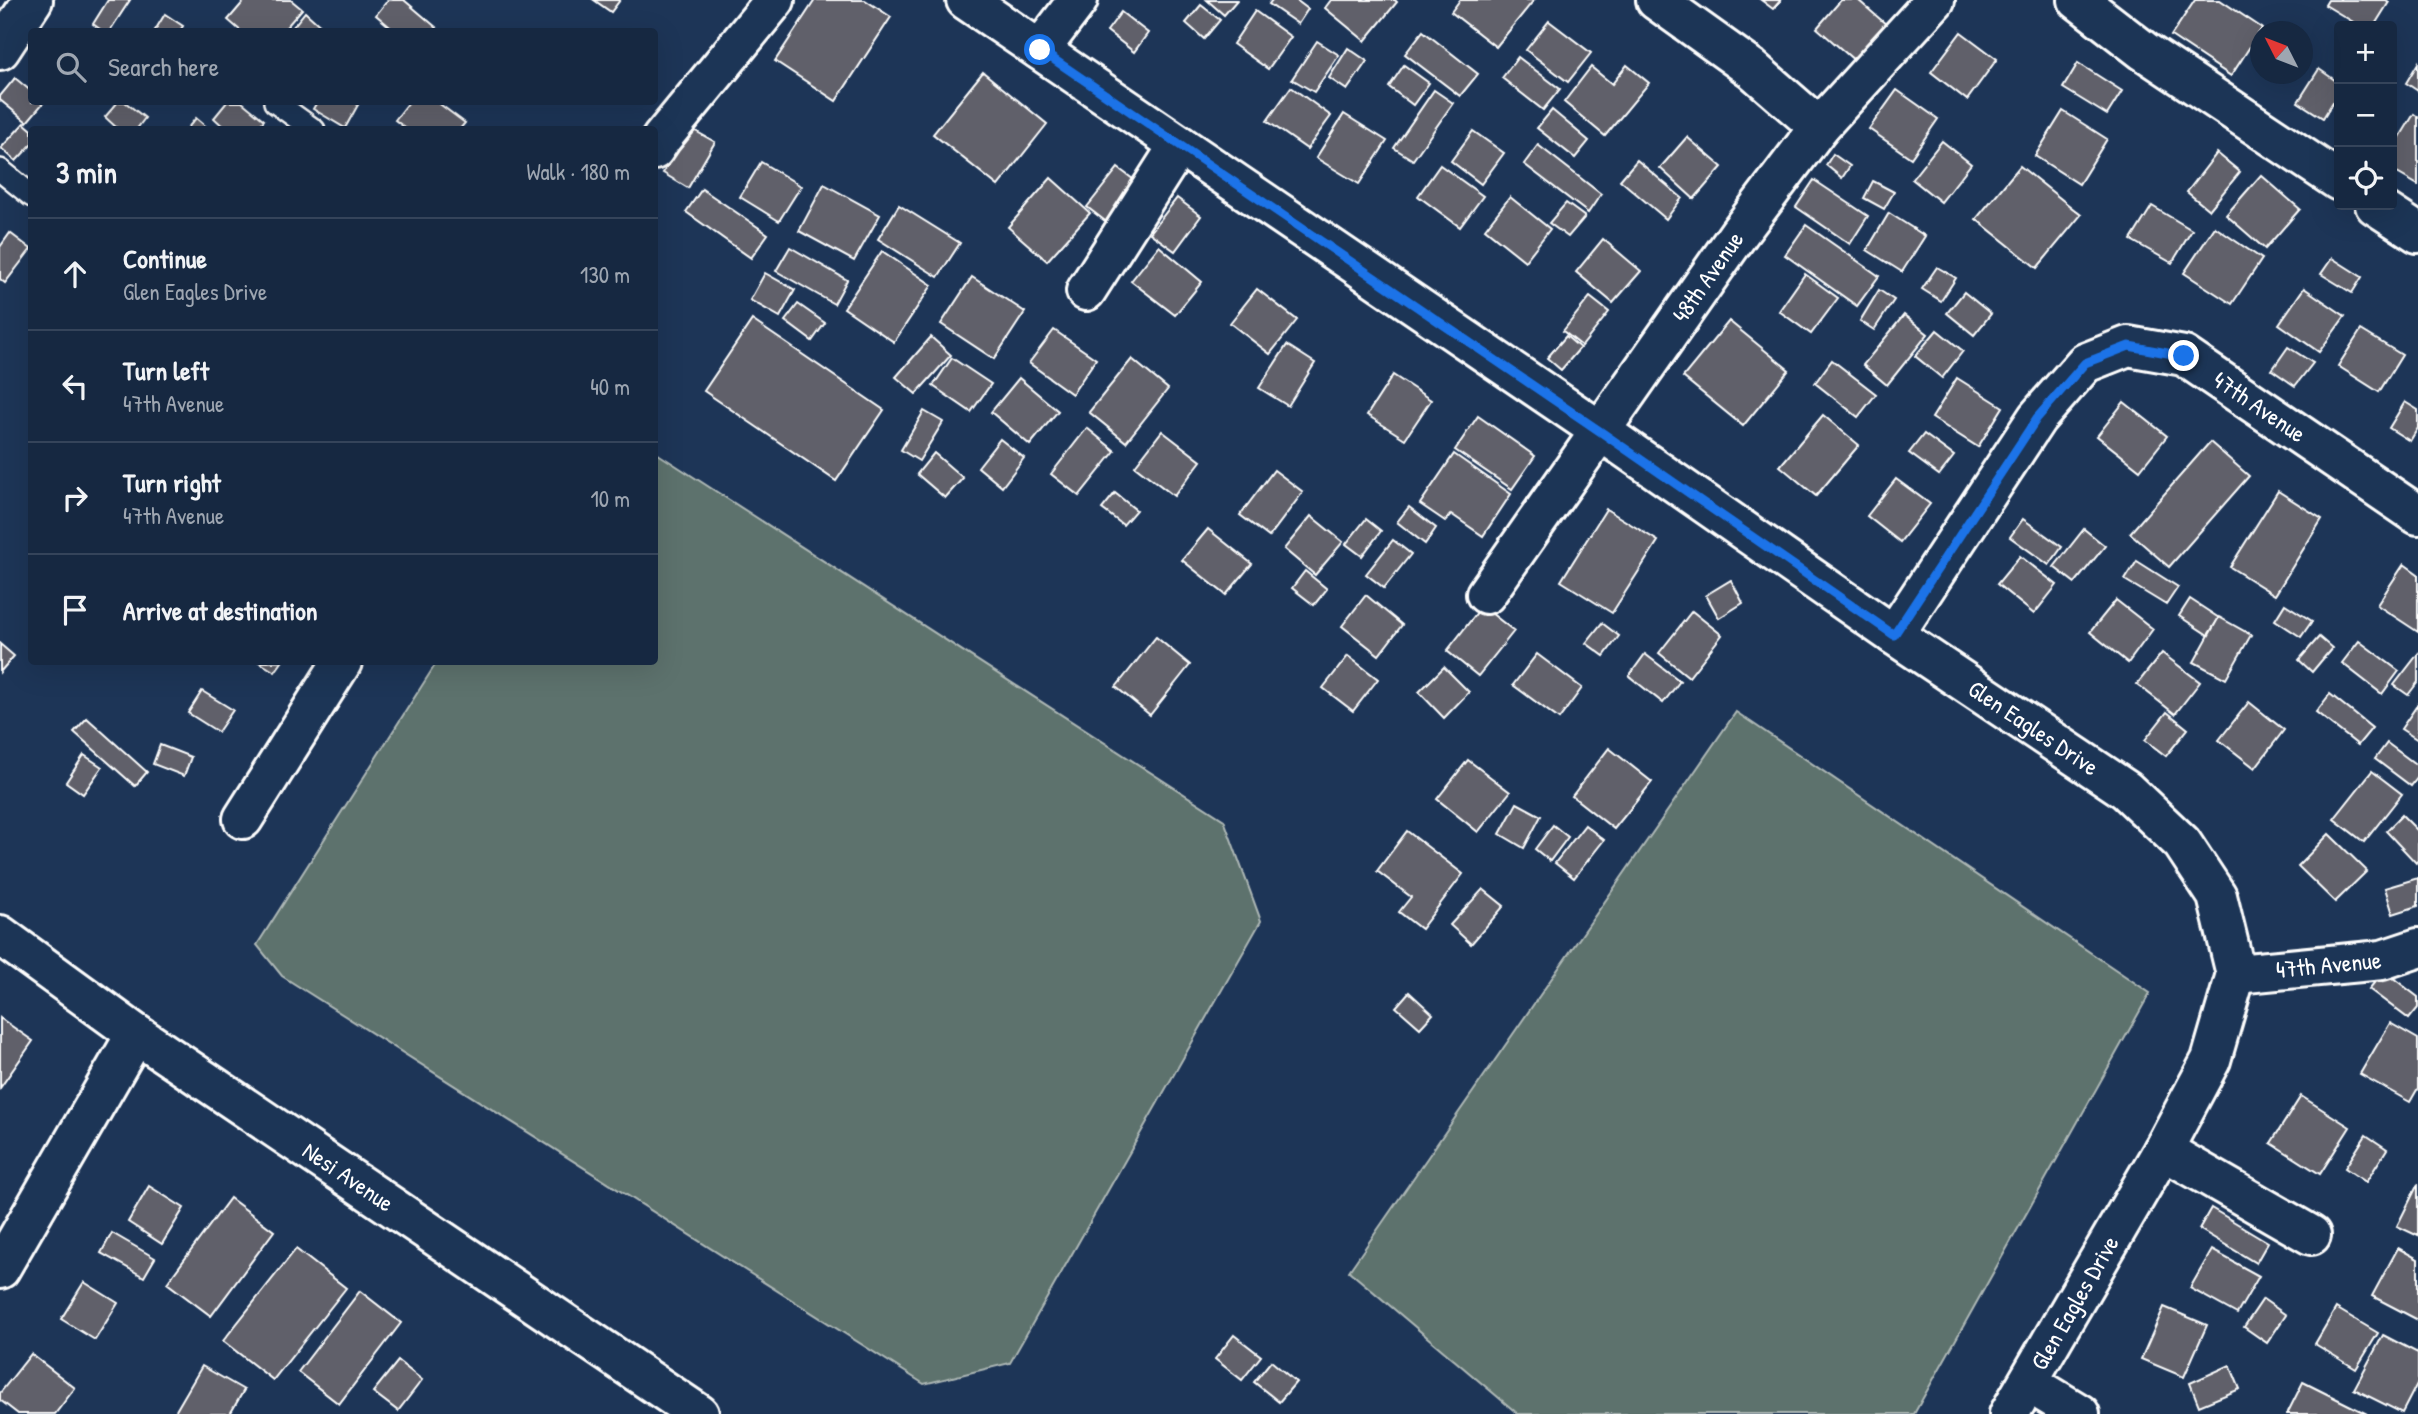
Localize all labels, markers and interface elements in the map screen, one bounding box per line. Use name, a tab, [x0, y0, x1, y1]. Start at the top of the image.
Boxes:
north arrow	[2250, 21, 2313, 84]
map controls	[2334, 21, 2397, 210]
button: +	[2334, 21, 2397, 84]
search box	[28, 28, 658, 105]
route start	[1024, 34, 1055, 65]
icon: search	[52, 48, 90, 86]
text: Search here	[108, 49, 219, 84]
button: −	[2334, 84, 2397, 147]
button: locate	[2334, 147, 2397, 210]
text: 3 min	[56, 152, 117, 192]
text: Walk · 180 m	[526, 156, 630, 187]
street label: 48th Avenue	[1664, 224, 1751, 328]
text: Continue	[123, 241, 207, 276]
icon: ahead	[56, 255, 94, 293]
text: 130 m	[580, 259, 630, 290]
text: Glen Eagles Drive	[123, 276, 267, 307]
route end	[2168, 340, 2199, 371]
text: Turn left	[123, 353, 209, 388]
street label: 47th Avenue	[2207, 363, 2313, 449]
icon: left	[56, 367, 94, 405]
text: 40 m	[590, 371, 630, 402]
text: 47th Avenue	[123, 388, 224, 419]
text: Turn right	[123, 465, 221, 500]
icon: right	[56, 479, 94, 517]
text: 10 m	[590, 483, 630, 514]
text: 47th Avenue	[123, 500, 224, 531]
icon: arrive	[56, 591, 94, 629]
text: Arrive at destination	[123, 593, 318, 628]
street label: Glen Eagles Drive	[1962, 672, 2106, 783]
street label: 47th Avenue	[2274, 943, 2383, 985]
street label: Nesi Avenue	[297, 1134, 401, 1219]
street label: Glen Eagles Drive	[2023, 1229, 2126, 1376]

